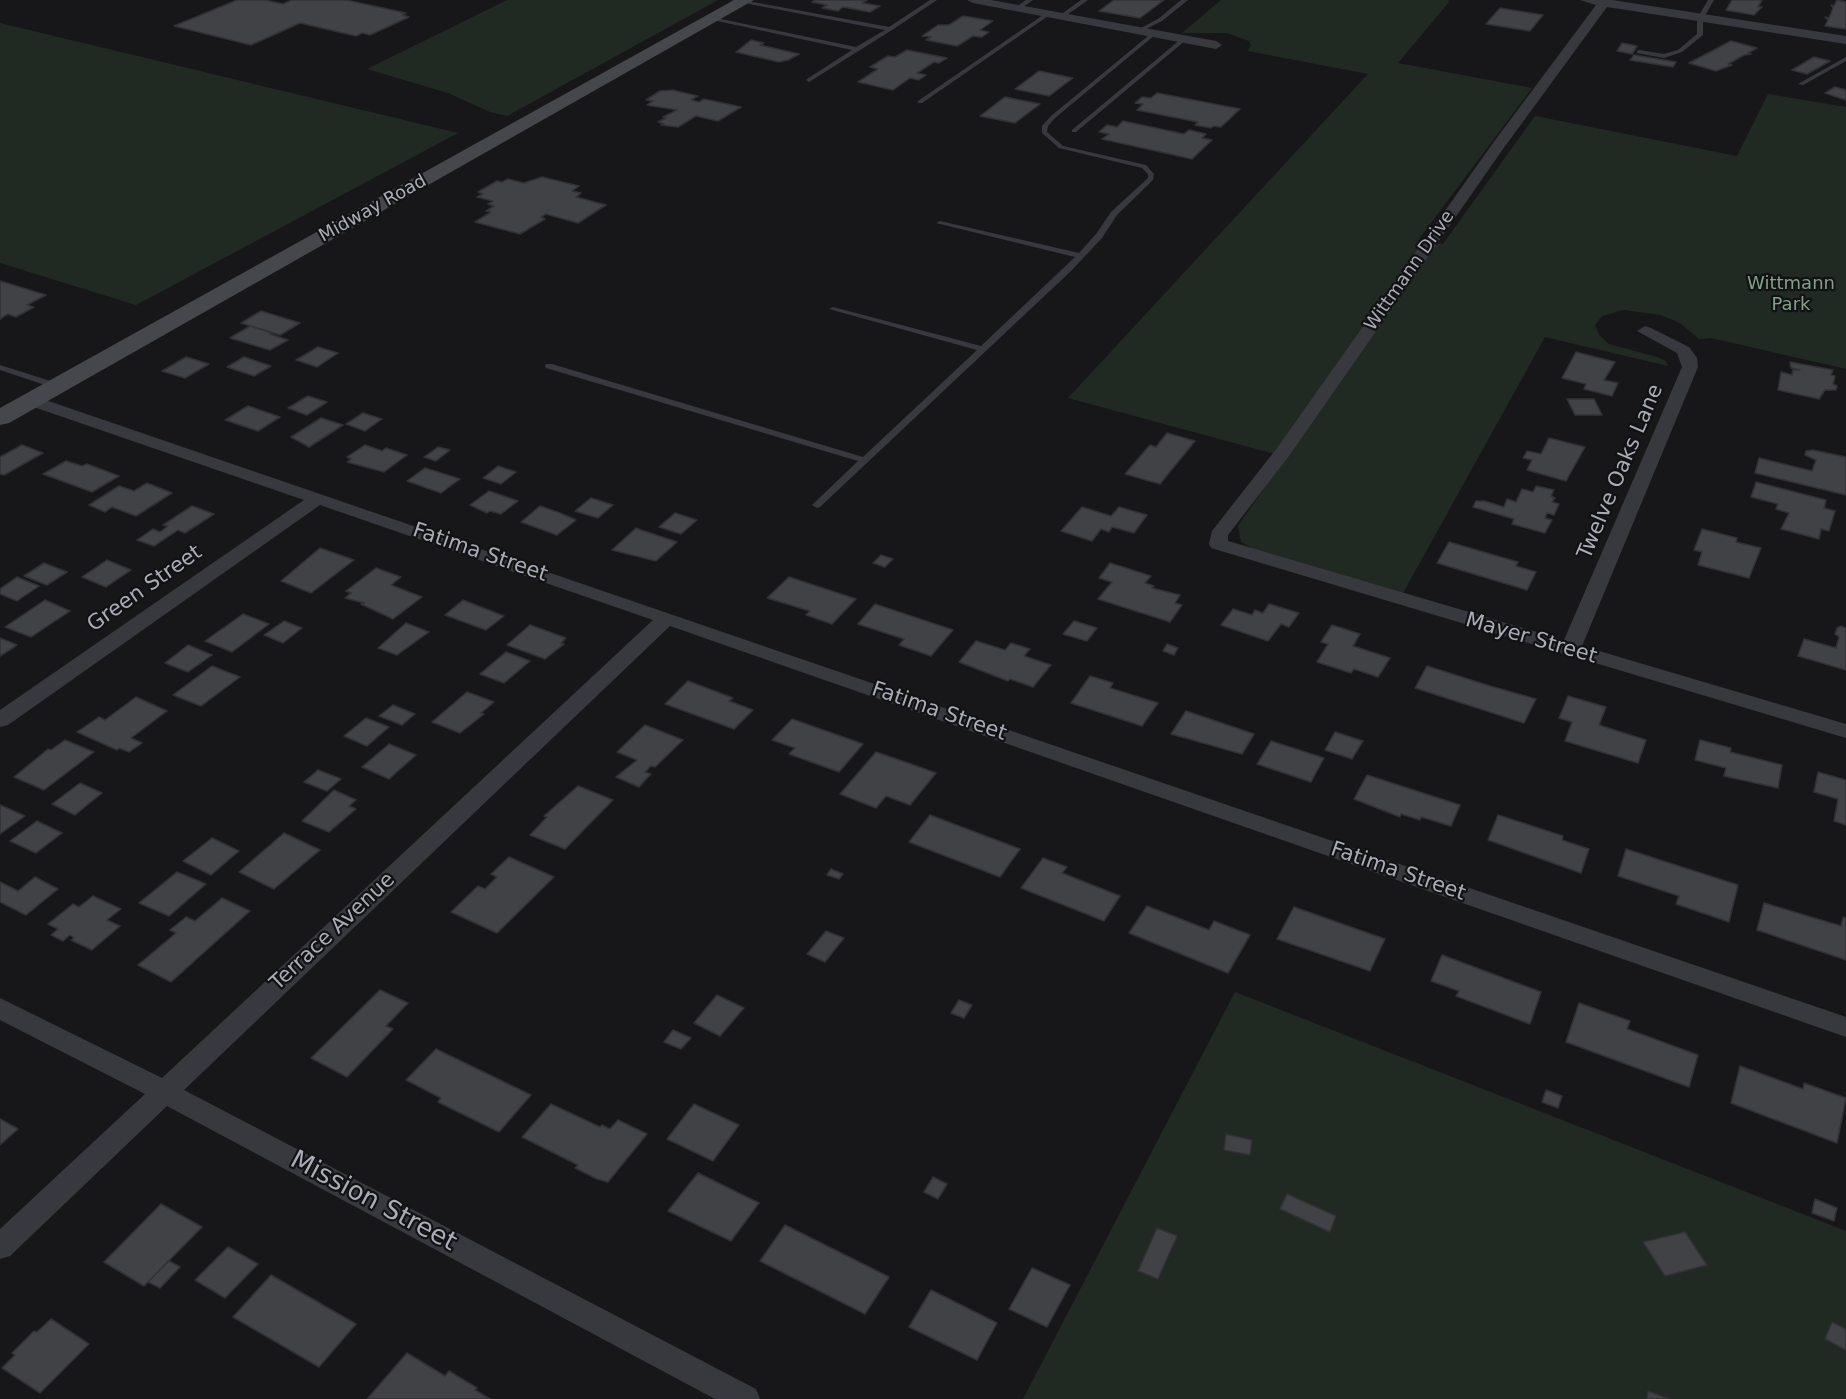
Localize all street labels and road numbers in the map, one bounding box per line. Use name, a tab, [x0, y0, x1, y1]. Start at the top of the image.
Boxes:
street label: Midway Road	[316, 171, 430, 247]
street label: Wittmann Drive	[1361, 207, 1459, 335]
street label: Twelve Oaks Lane	[1573, 381, 1669, 563]
street label: Fatima Street	[409, 518, 551, 588]
street label: Green Street	[83, 540, 207, 638]
street label: Mayer Street	[1462, 608, 1600, 670]
street label: Fatima Street	[868, 677, 1010, 747]
street label: Fatima Street	[1327, 837, 1469, 907]
street label: Terrace Avenue	[265, 868, 401, 996]
street label: Mission Street	[285, 1145, 461, 1259]

